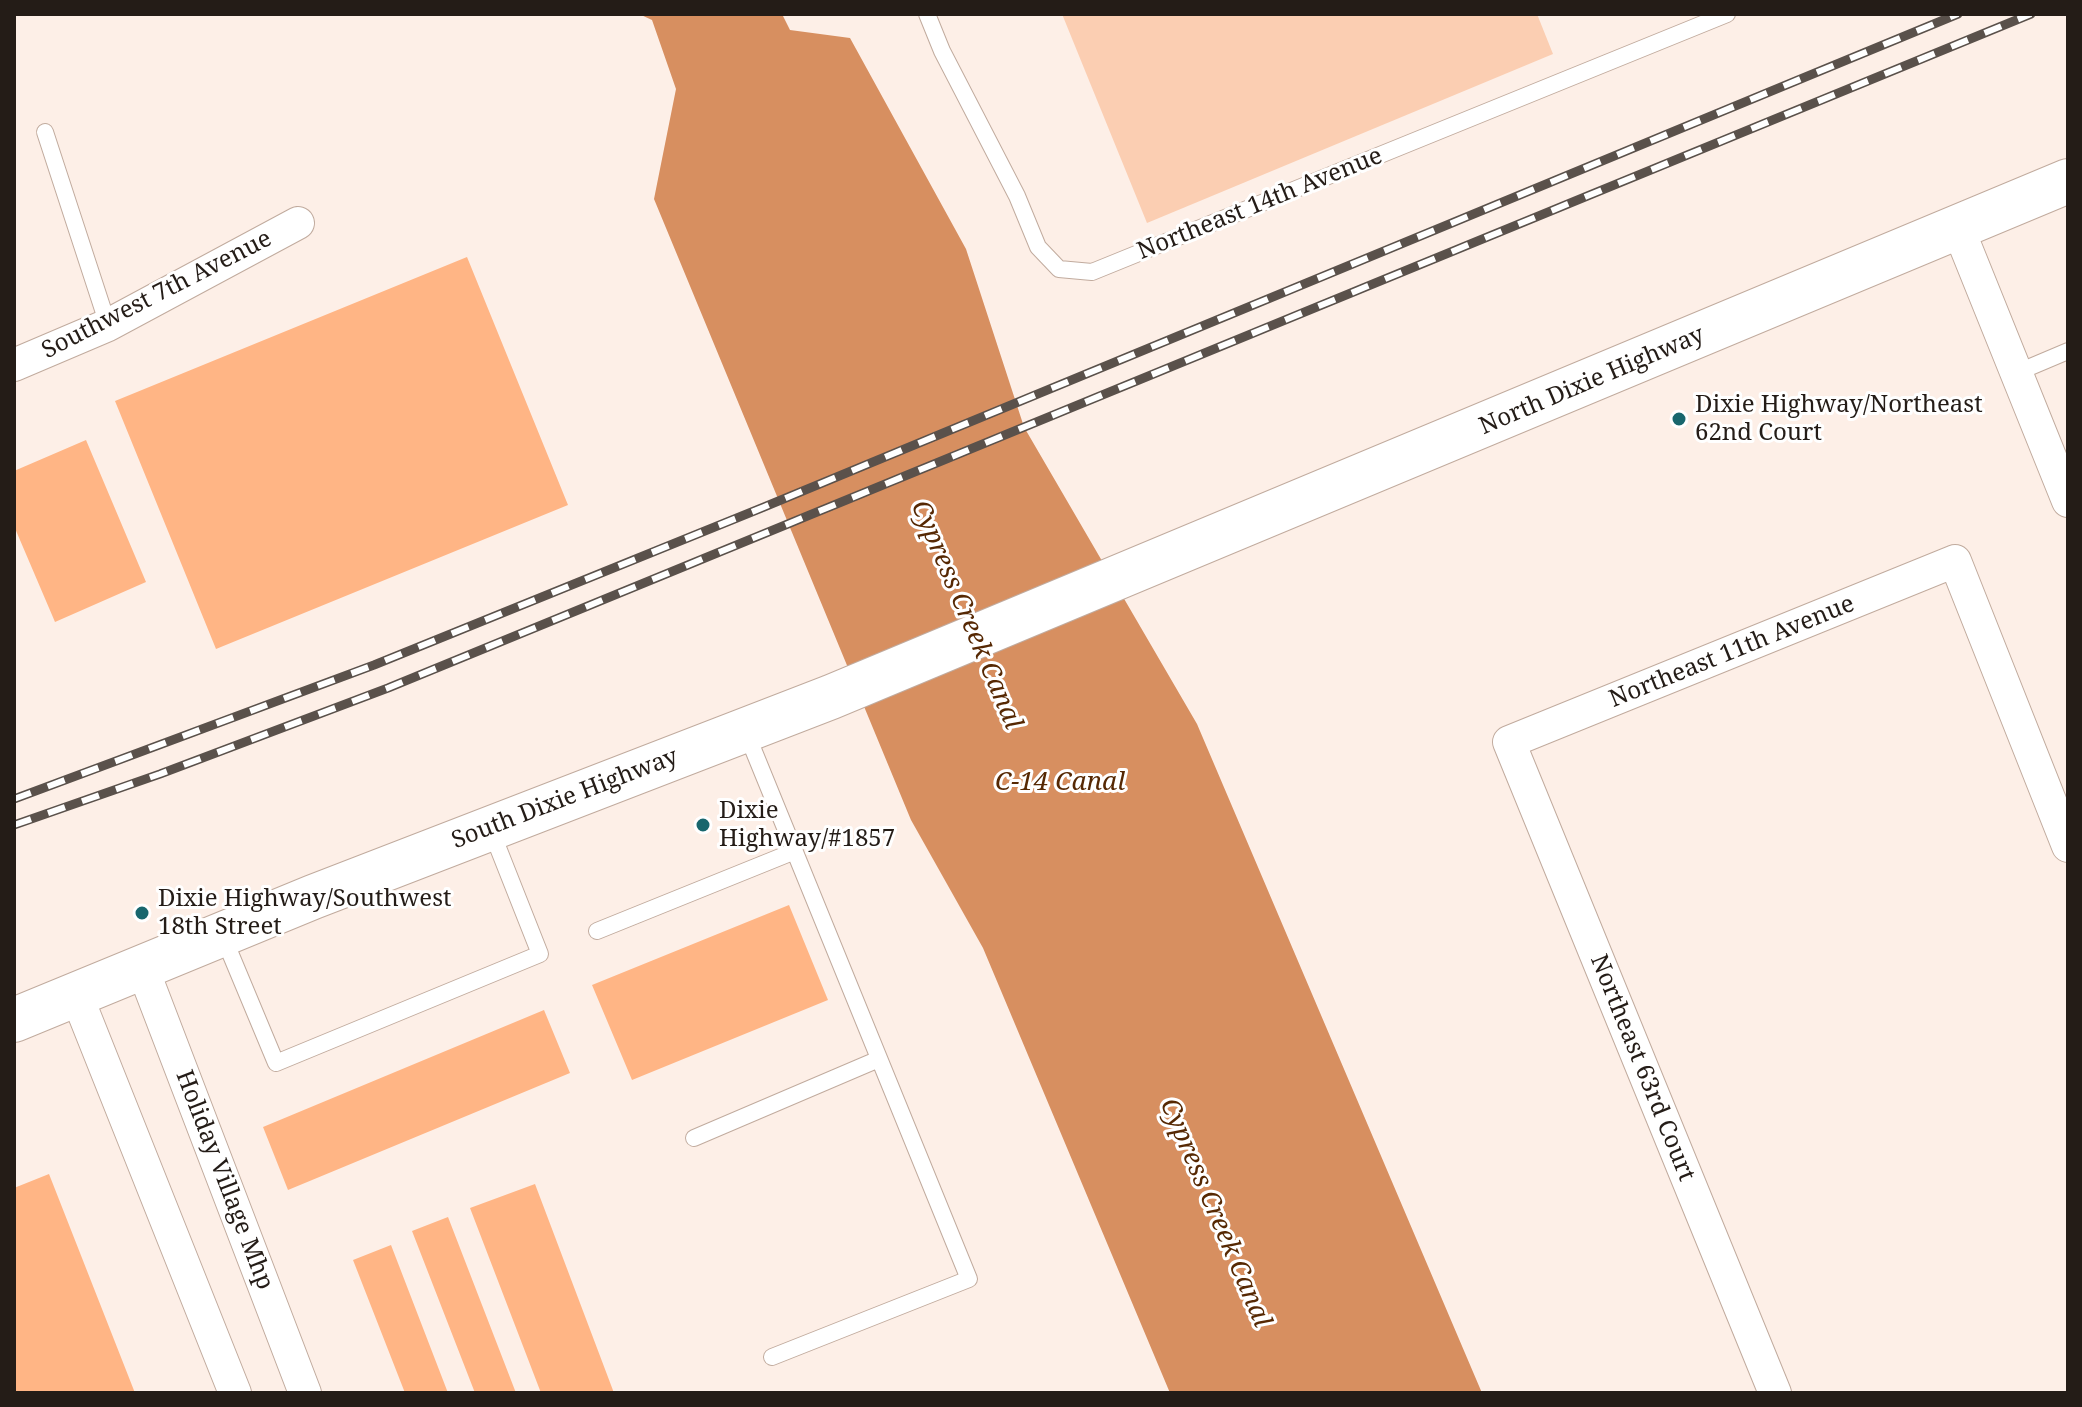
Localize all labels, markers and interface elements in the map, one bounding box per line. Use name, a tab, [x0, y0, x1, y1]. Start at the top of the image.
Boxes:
street label: Northeast 14th Avenue	[1133, 142, 1387, 266]
street label: Southwest 7th Avenue	[37, 225, 277, 365]
street label: North Dixie Highway	[1475, 321, 1709, 441]
place label: Dixie Highway/Northeast 62nd Court	[1695, 391, 1983, 447]
marker: Dixie Highway/Northeast 62nd Court	[1670, 410, 1688, 428]
water label: Cypress Creek Canal	[904, 496, 1028, 734]
street label: Northeast 11th Avenue	[1605, 590, 1859, 714]
street label: South Dixie Highway	[448, 743, 682, 855]
water label: C-14 Canal	[995, 767, 1125, 799]
place label: Dixie Highway/#1857	[719, 797, 895, 853]
marker: Dixie Highway/#1857	[694, 816, 712, 834]
place label: Dixie Highway/Southwest 18th Street	[158, 885, 451, 941]
marker: Dixie Highway/Southwest 18th Street	[133, 904, 151, 922]
street label: Northeast 63rd Court	[1583, 951, 1701, 1185]
street label: Holiday Village Mhp	[169, 1066, 279, 1294]
water label: Cypress Creek Canal	[1153, 1094, 1277, 1332]

